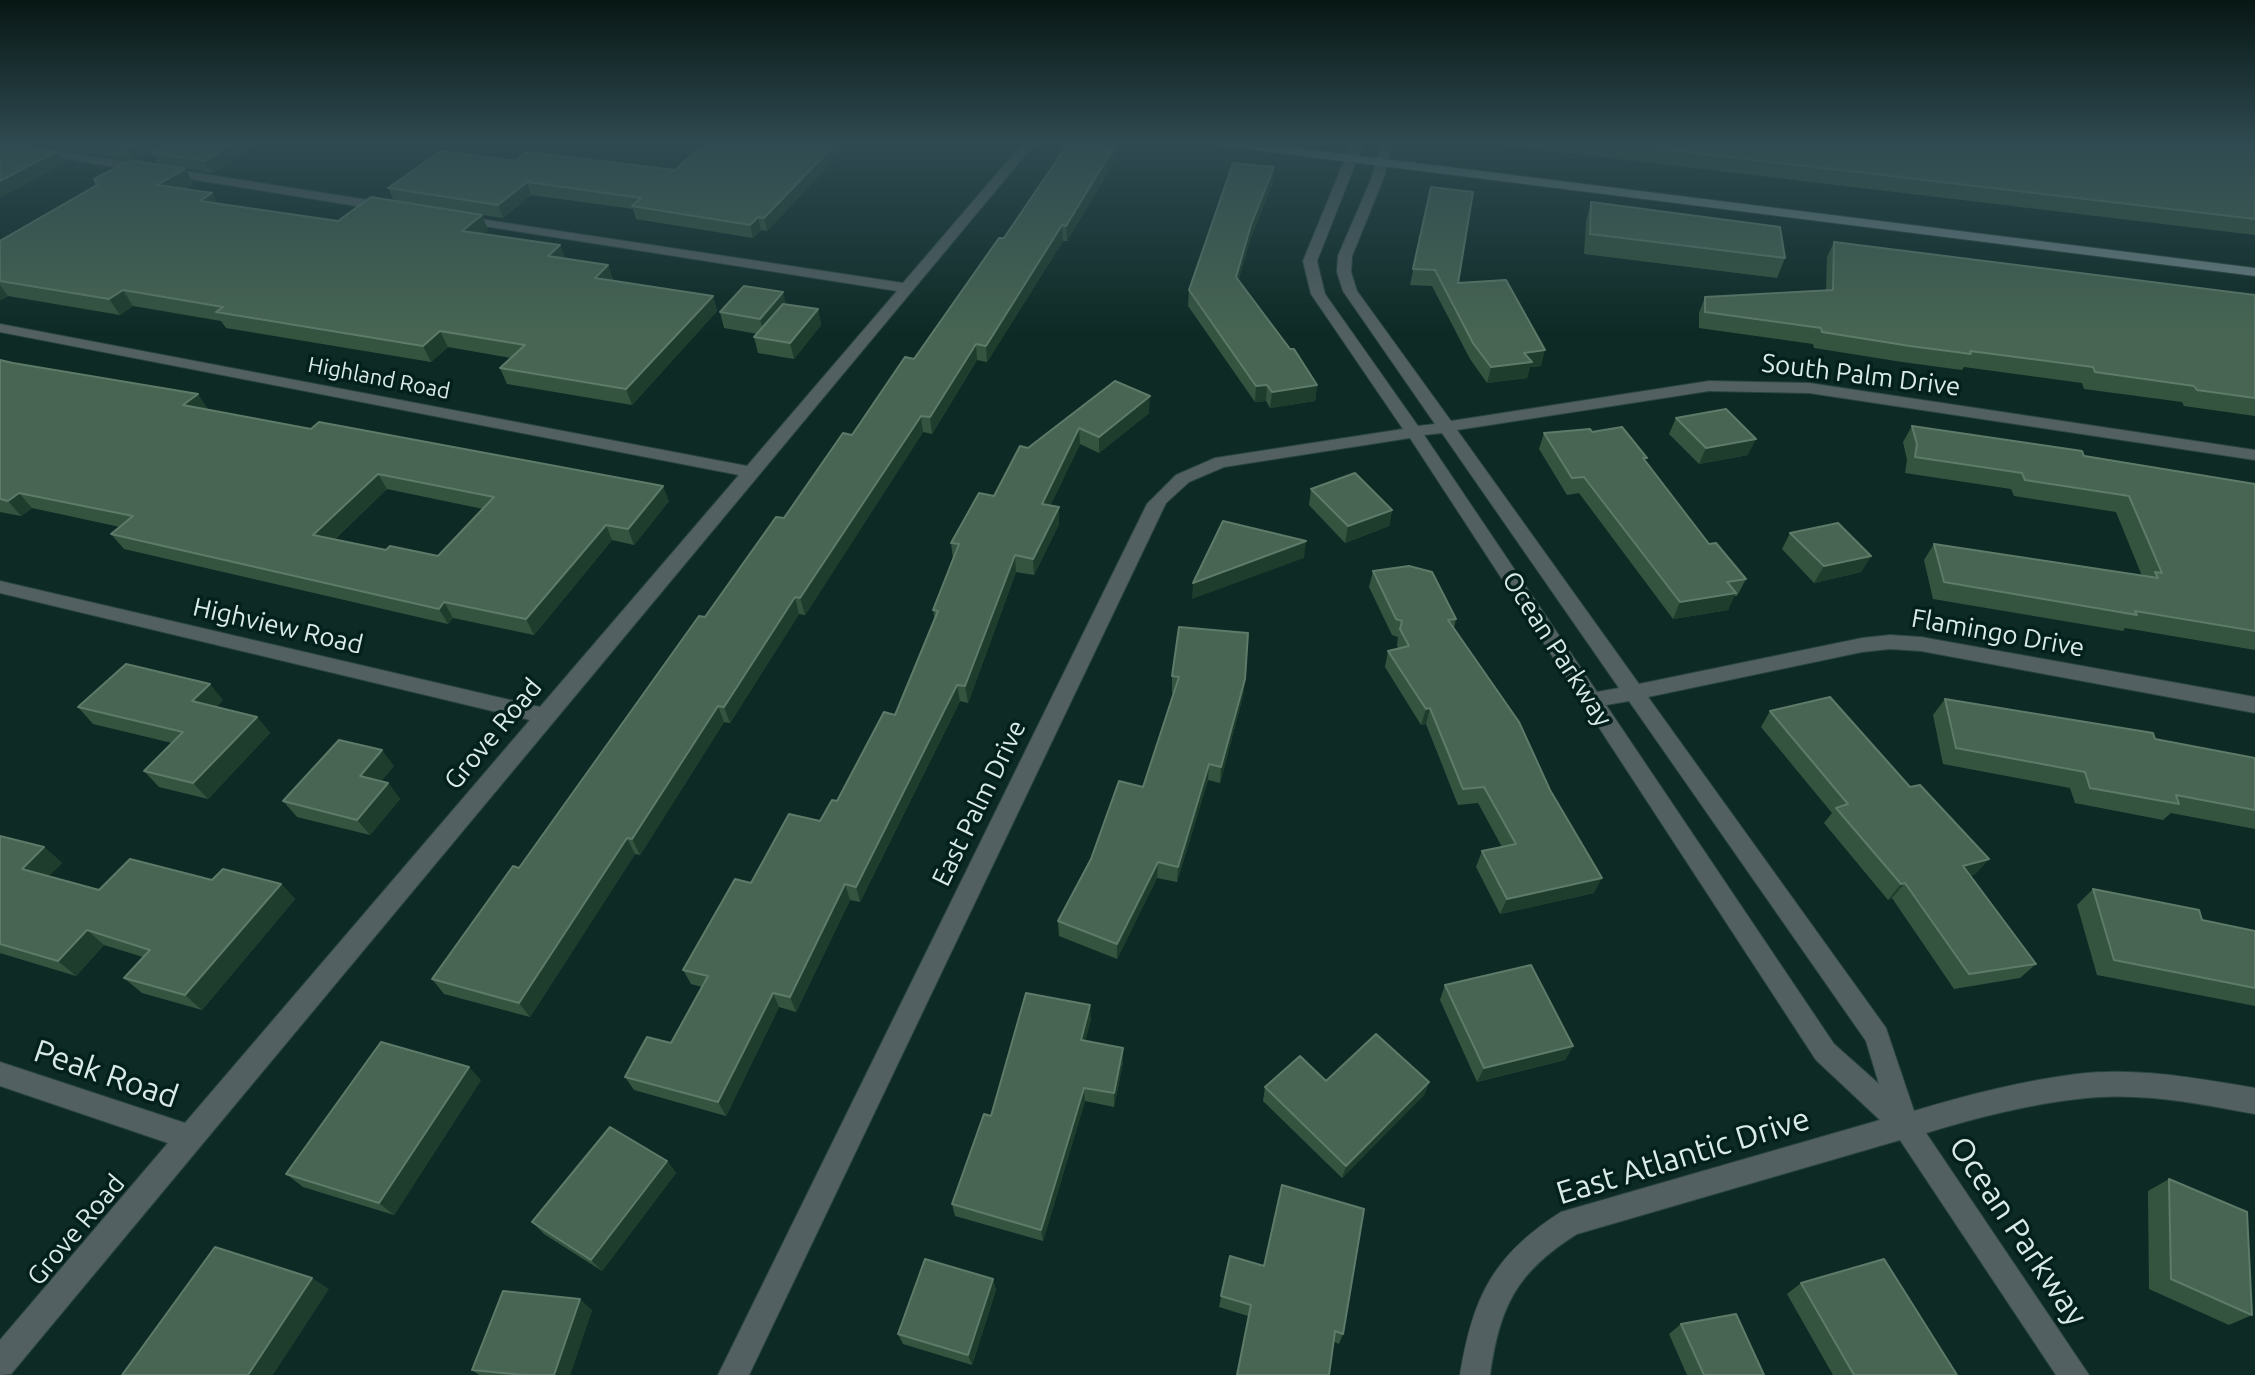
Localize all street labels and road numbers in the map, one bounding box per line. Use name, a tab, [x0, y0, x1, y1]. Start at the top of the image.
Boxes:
street label: South Palm Drive	[1760, 347, 1962, 403]
street label: Highland Road	[306, 351, 452, 405]
street label: Ocean Parkway	[1495, 566, 1619, 732]
street label: Highview Road	[190, 591, 366, 661]
street label: Flamingo Drive	[1909, 602, 2087, 664]
street label: Grove Road	[438, 672, 548, 796]
street label: East Palm Drive	[925, 715, 1033, 891]
street label: Peak Road	[29, 1031, 183, 1117]
street label: East Atlantic Drive	[1552, 1099, 1814, 1213]
street label: Ocean Parkway	[1941, 1129, 2095, 1333]
street label: Grove Road	[21, 1168, 131, 1292]

